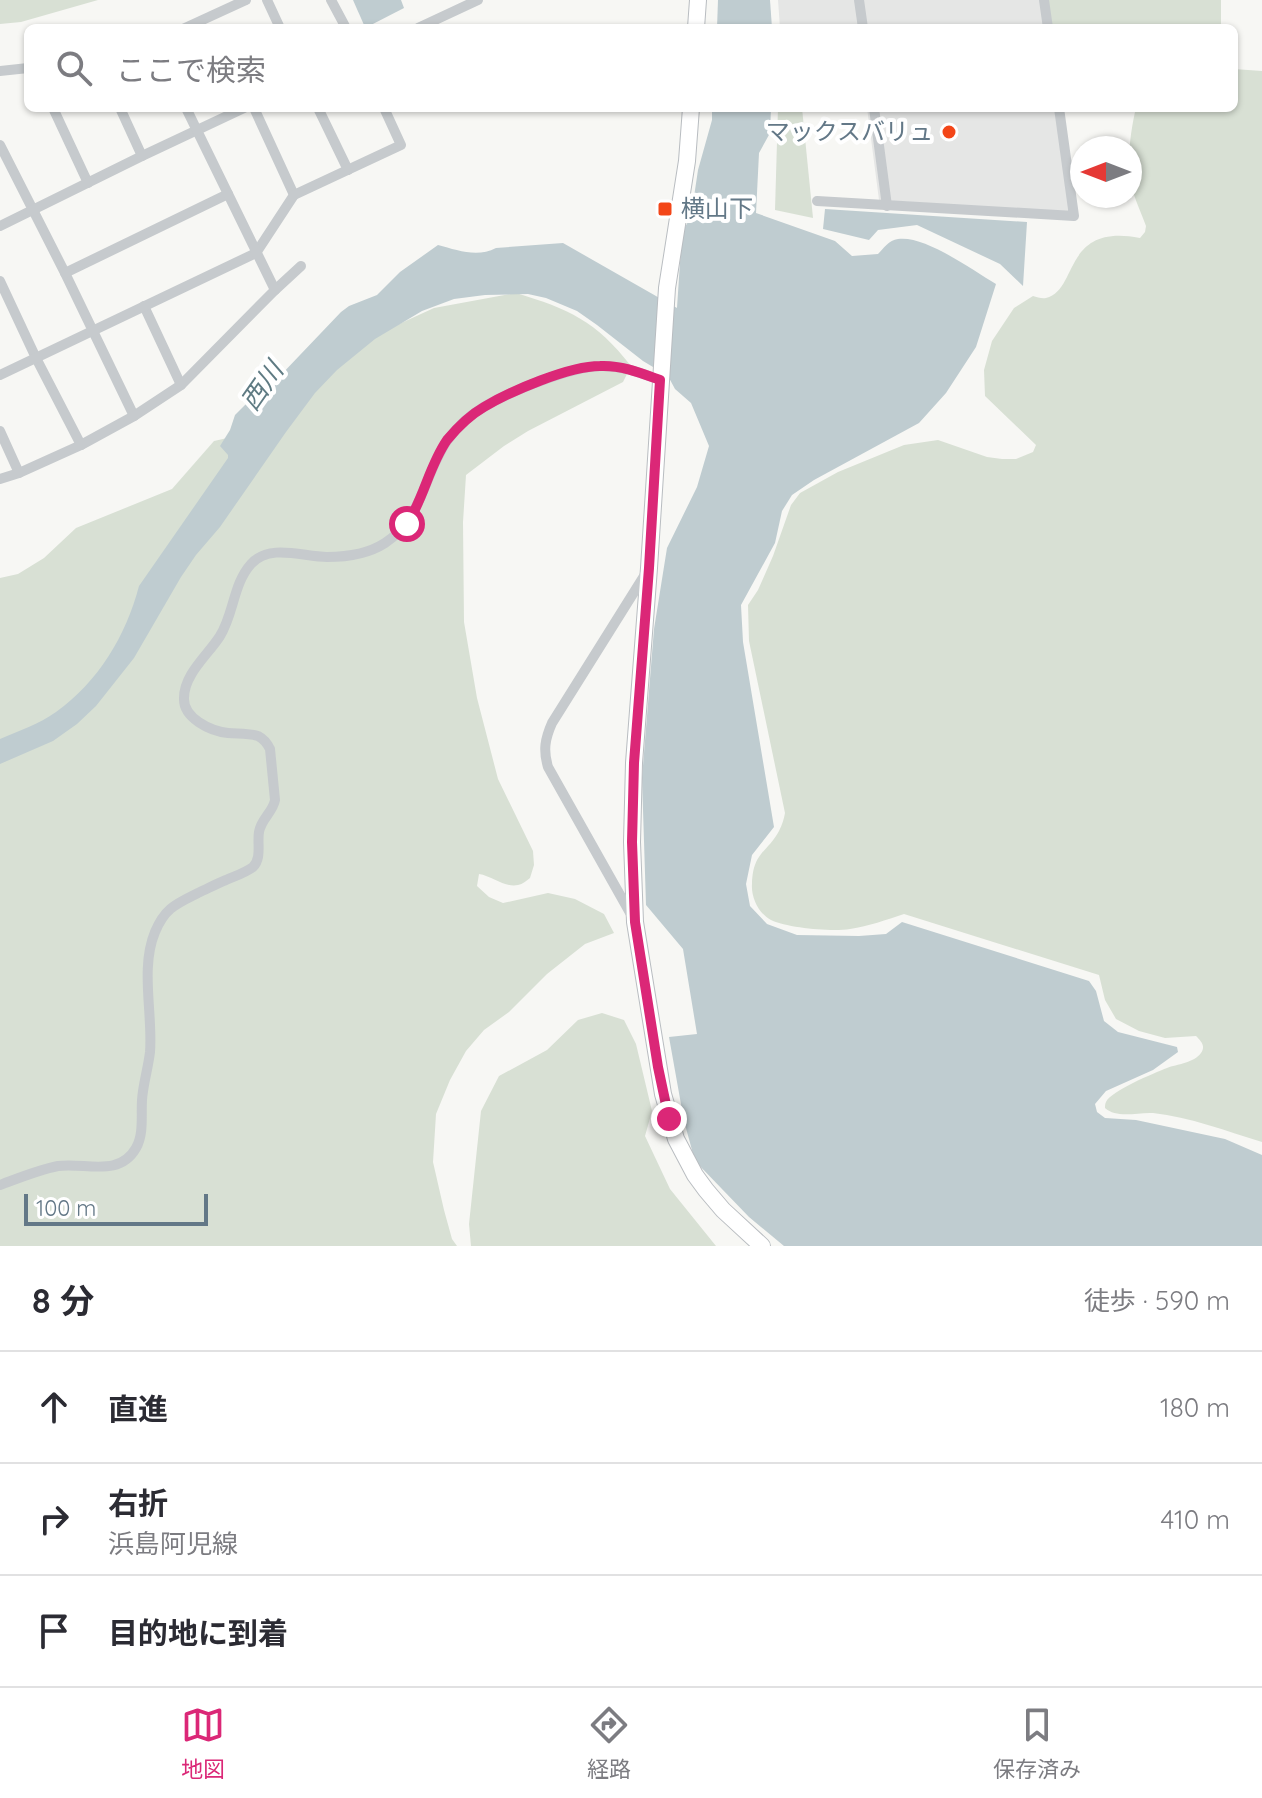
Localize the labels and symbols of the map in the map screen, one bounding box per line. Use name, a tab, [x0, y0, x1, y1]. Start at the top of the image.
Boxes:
place label: マックスバリュ	[766, 116, 933, 146]
marker: マックスバリュ	[940, 123, 958, 141]
north arrow	[1070, 136, 1142, 208]
place label: 横山下	[681, 193, 753, 223]
marker: 横山下	[656, 200, 674, 218]
water label: 西川	[233, 353, 292, 416]
route start	[389, 506, 425, 542]
route end	[651, 1101, 687, 1137]
scale bar	[24, 1190, 208, 1226]

